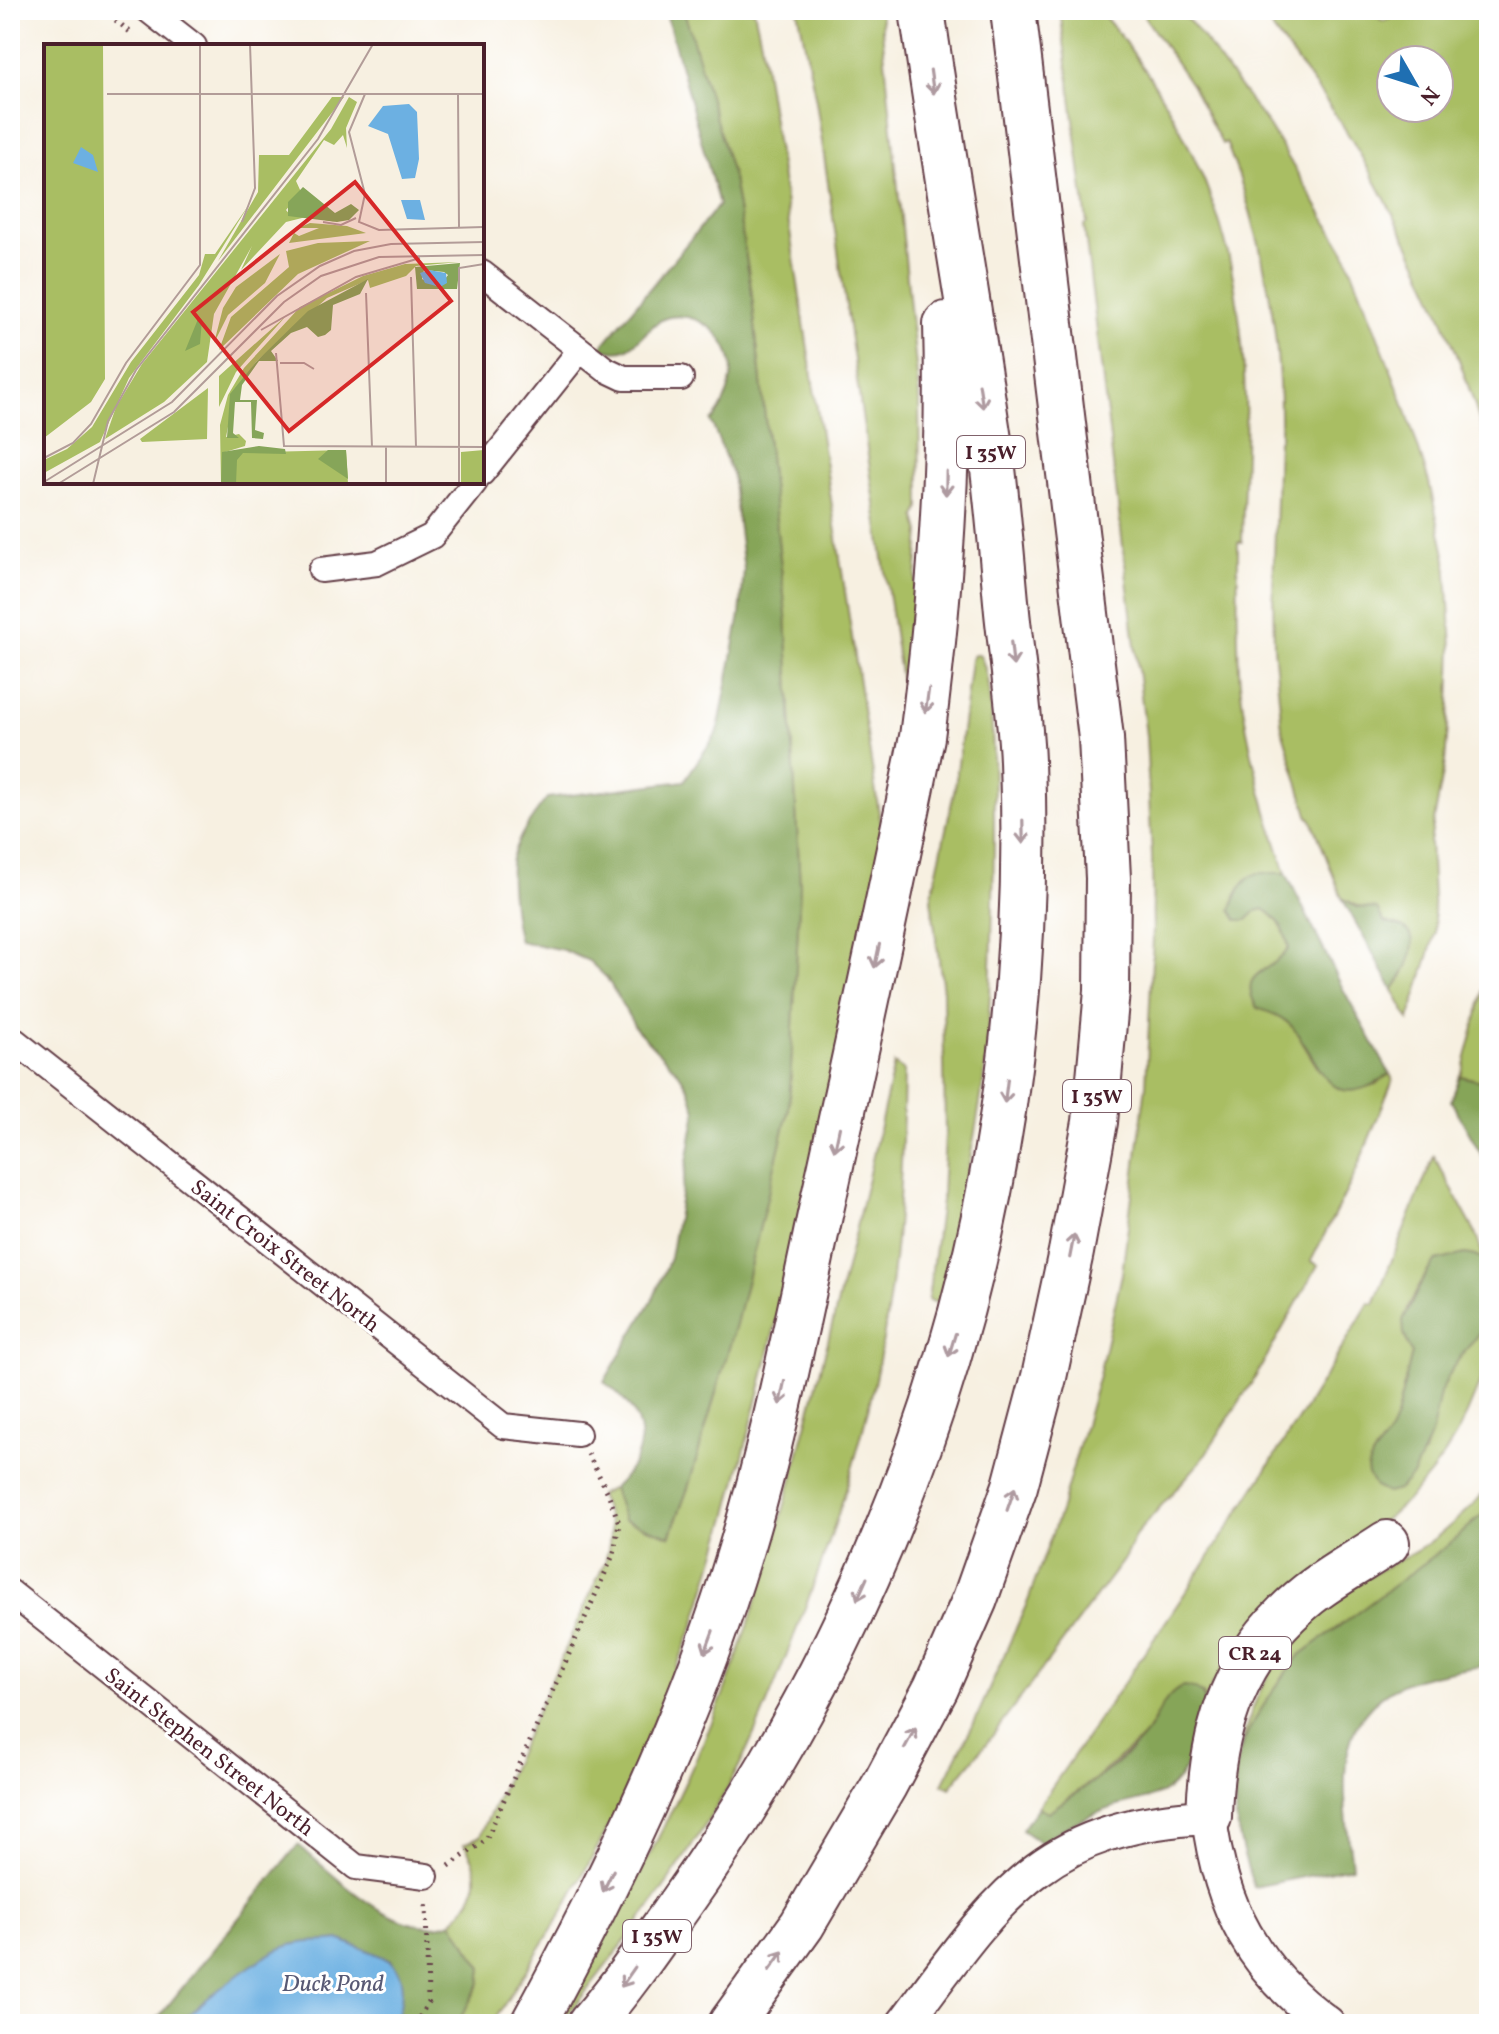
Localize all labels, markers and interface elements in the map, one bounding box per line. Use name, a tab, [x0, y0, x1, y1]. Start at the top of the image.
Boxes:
inset map	[44, 44, 484, 484]
north arrow	[1375, 44, 1455, 124]
one-way arrow	[925, 69, 940, 94]
text: N	[1412, 79, 1446, 111]
one-way arrow	[975, 383, 990, 408]
road number: I 35W	[957, 436, 1025, 468]
one-way arrow	[939, 469, 954, 496]
one-way arrow	[1004, 641, 1019, 667]
one-way arrow	[919, 688, 934, 713]
one-way arrow	[1016, 818, 1031, 845]
one-way arrow	[869, 942, 884, 968]
one-way arrow	[999, 1077, 1014, 1104]
road number: I 35W	[1063, 1080, 1131, 1112]
one-way arrow	[829, 1125, 844, 1151]
street label: Saint Croix Street North	[183, 1173, 386, 1341]
one-way arrow	[1066, 1234, 1081, 1259]
one-way arrow	[944, 1332, 959, 1357]
one-way arrow	[774, 1379, 789, 1405]
one-way arrow	[1005, 1487, 1019, 1512]
one-way arrow	[854, 1576, 869, 1600]
one-way arrow	[701, 1629, 715, 1654]
road number: CR 24	[1219, 1637, 1291, 1669]
street label: Saint Stephen Street North	[97, 1661, 320, 1845]
one-way arrow	[902, 1726, 918, 1750]
one-way arrow	[600, 1869, 615, 1893]
road number: I 35W	[623, 1920, 691, 1952]
one-way arrow	[768, 1950, 785, 1972]
one-way arrow	[619, 1966, 636, 1988]
water label: Duck Pond	[282, 1968, 385, 2002]

